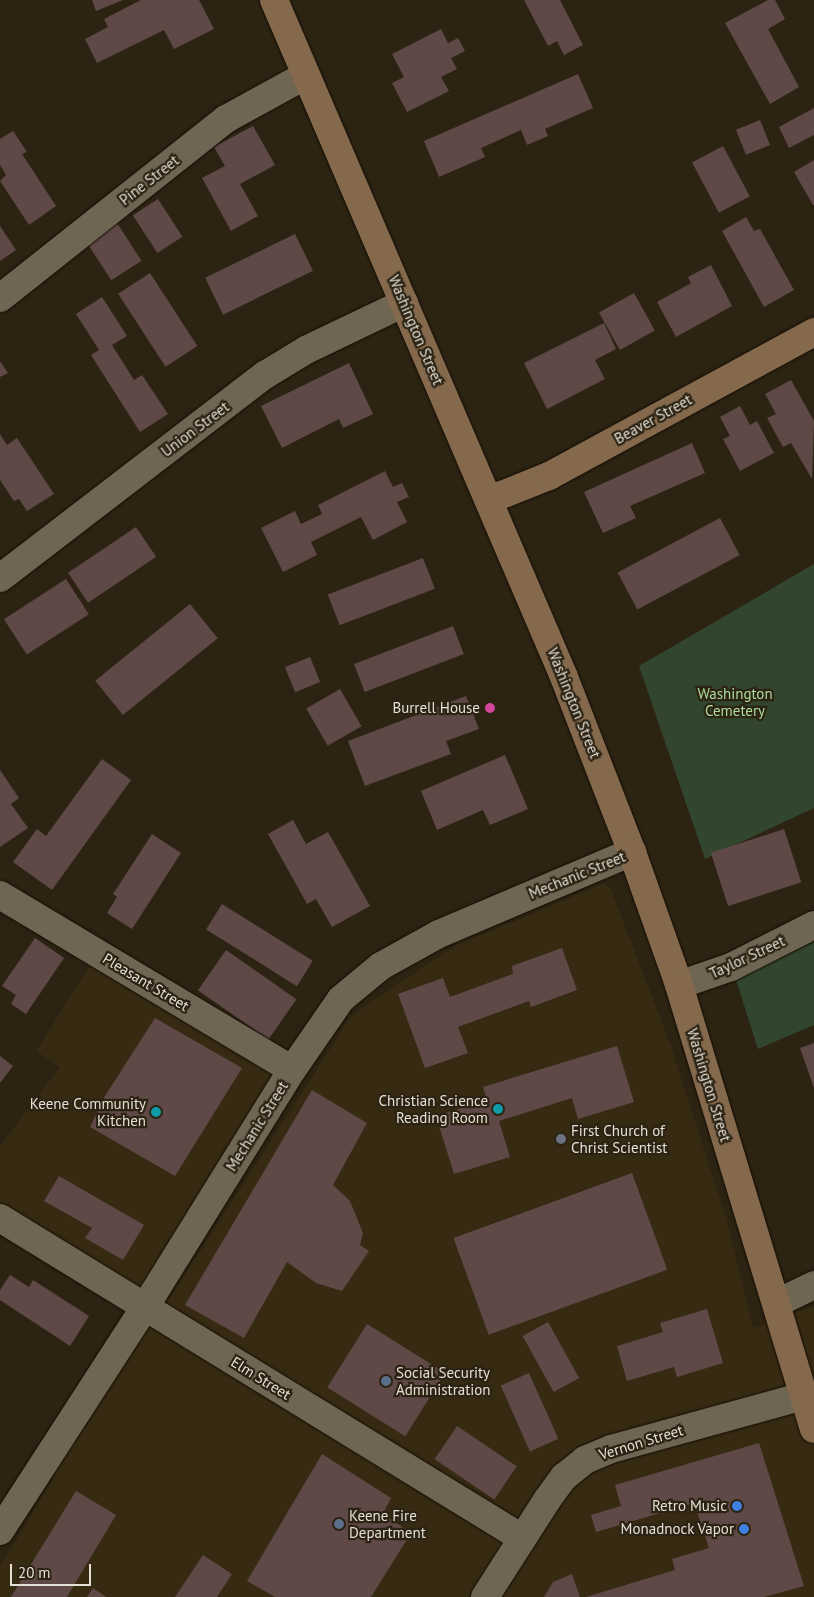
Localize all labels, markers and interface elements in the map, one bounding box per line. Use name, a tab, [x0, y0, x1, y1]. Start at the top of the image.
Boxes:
street label: Pine Street	[116, 151, 182, 209]
street label: Washington Street	[385, 272, 447, 388]
street label: Beaver Street	[611, 390, 695, 448]
street label: Union Street	[157, 398, 233, 460]
street label: Washington Street	[544, 645, 604, 761]
park label: Washington Cemetery	[697, 684, 773, 719]
place label: Burrell House	[392, 699, 480, 717]
marker: Burrell House	[484, 702, 496, 714]
street label: Mechanic Street	[526, 847, 628, 903]
street label: Taylor Street	[706, 932, 788, 982]
street label: Pleasant Street	[100, 949, 192, 1015]
street label: Washington Street	[683, 1026, 735, 1144]
street label: Mechanic Street	[222, 1078, 292, 1174]
place label: Christian Science Reading Room	[378, 1091, 488, 1126]
place label: Keene Community Kitchen	[30, 1094, 146, 1129]
marker: Christian Science Reading Room	[492, 1103, 504, 1115]
marker: Keene Community Kitchen	[150, 1106, 162, 1118]
place label: First Church of Christ Scientist	[571, 1121, 667, 1156]
marker: First Church of Christ Scientist	[555, 1133, 567, 1145]
street label: Elm Street	[228, 1353, 294, 1403]
place label: Social Security Administration	[396, 1363, 491, 1398]
marker: Social Security Administration	[380, 1375, 392, 1387]
street label: Vernon Street	[597, 1421, 685, 1463]
place label: Retro Music	[652, 1497, 727, 1515]
marker: Retro Music	[731, 1500, 743, 1512]
place label: Keene Fire Department	[349, 1506, 426, 1541]
marker: Keene Fire Department	[333, 1518, 345, 1530]
place label: Monadnock Vapor	[620, 1520, 734, 1538]
marker: Monadnock Vapor	[738, 1523, 750, 1535]
scale bar	[12, 1554, 94, 1586]
text: 20 m	[18, 1563, 51, 1582]

